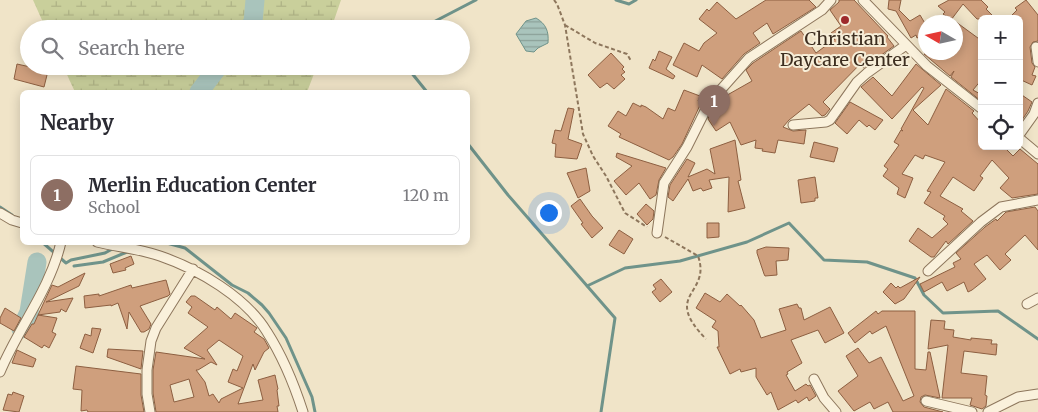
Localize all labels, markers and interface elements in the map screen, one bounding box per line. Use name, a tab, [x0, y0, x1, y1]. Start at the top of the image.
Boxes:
marker: Christian Daycare Center	[839, 14, 851, 26]
north arrow	[918, 15, 963, 60]
map controls	[978, 15, 1023, 150]
button: +	[978, 15, 1023, 60]
search box	[20, 20, 470, 75]
place label: Christian Daycare Center	[780, 27, 910, 71]
icon: search	[38, 34, 66, 62]
text: Search here	[78, 36, 185, 60]
button: −	[978, 60, 1023, 105]
pin: 1	[698, 85, 730, 126]
button: locate	[978, 105, 1023, 150]
text: Nearby	[40, 109, 114, 136]
text: Merlin Education Center	[88, 173, 316, 197]
text: 1	[53, 185, 61, 205]
text: 120 m	[403, 185, 449, 205]
text: School	[88, 197, 140, 217]
your location	[536, 200, 562, 226]

